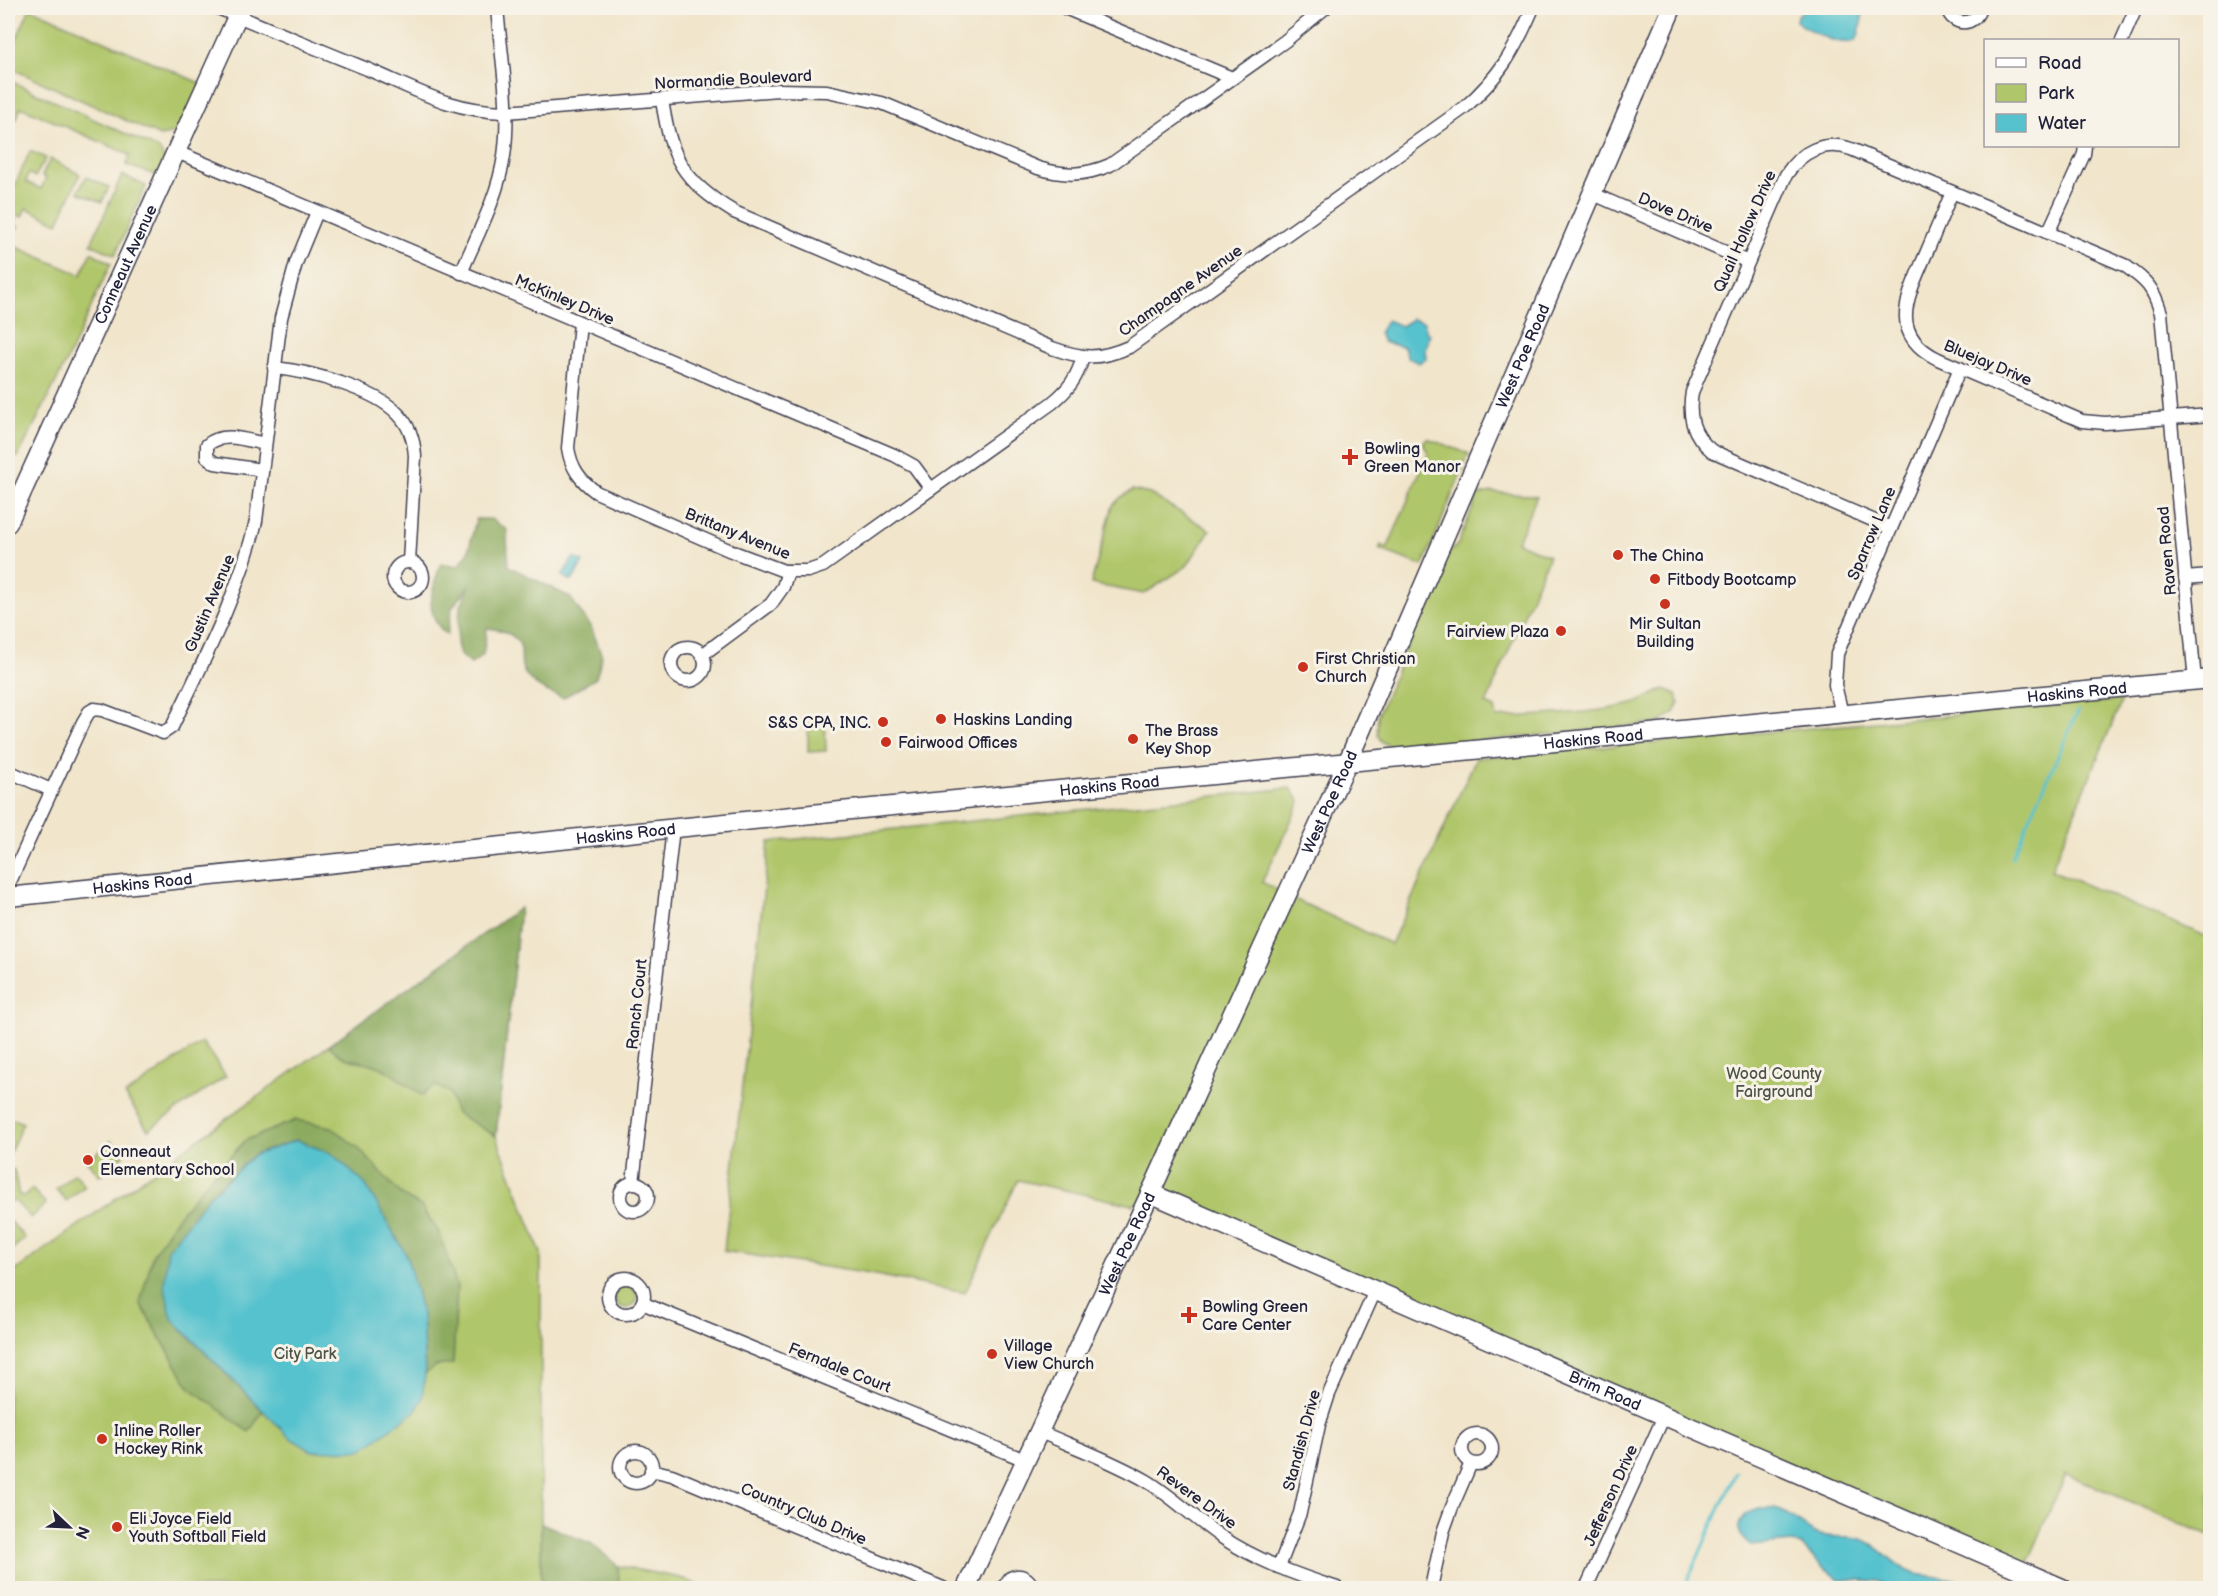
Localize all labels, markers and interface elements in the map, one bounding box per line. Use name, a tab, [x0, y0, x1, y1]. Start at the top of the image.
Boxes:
legend	[1984, 39, 2179, 147]
text: Road	[2038, 53, 2082, 74]
street label: Normandie Boulevard	[654, 67, 812, 94]
text: Park	[2038, 83, 2074, 104]
text: Water	[2038, 113, 2086, 134]
street label: Quail Hollow Drive	[1710, 167, 1781, 296]
street label: Dove Drive	[1635, 189, 1716, 238]
street label: Conneaut Avenue	[91, 202, 162, 328]
street label: Champagne Avenue	[1115, 241, 1247, 341]
street label: McKinley Drive	[512, 271, 618, 330]
street label: West Poe Road	[1493, 302, 1554, 411]
street label: Bluejay Drive	[1940, 336, 2035, 391]
place label: Bowling Green Manor	[1364, 440, 1461, 477]
marker: Bowling Green Manor	[1341, 448, 1359, 466]
street label: Sparrow Lane	[1844, 484, 1901, 583]
street label: Brittany Avenue	[682, 505, 793, 564]
street label: Raven Road	[2154, 505, 2181, 596]
place label: The China	[1630, 547, 1704, 566]
marker: The China	[1611, 548, 1625, 562]
street label: Gustin Avenue	[181, 551, 240, 655]
place label: Fitbody Bootcamp	[1667, 571, 1796, 590]
marker: Fitbody Bootcamp	[1648, 572, 1662, 586]
marker: Mir Sultan Building	[1658, 597, 1672, 611]
place label: Mir Sultan Building	[1629, 615, 1701, 652]
place label: Fairview Plaza	[1446, 623, 1549, 642]
marker: Fairview Plaza	[1554, 624, 1568, 638]
place label: First Christian Church	[1315, 650, 1416, 687]
marker: First Christian Church	[1296, 660, 1310, 674]
street label: Haskins Road	[2026, 679, 2128, 708]
place label: Haskins Landing	[953, 711, 1073, 730]
marker: Haskins Landing	[934, 712, 948, 726]
place label: S&S CPA, INC.	[768, 714, 871, 733]
marker: S&S CPA, INC.	[876, 715, 890, 729]
place label: The Brass Key Shop	[1145, 722, 1218, 759]
street label: Haskins Road	[1542, 726, 1644, 754]
marker: The Brass Key Shop	[1126, 732, 1140, 746]
place label: Fairwood Offices	[898, 734, 1018, 753]
marker: Fairwood Offices	[879, 735, 893, 749]
street label: West Poe Road	[1299, 748, 1362, 857]
street label: Haskins Road	[1059, 772, 1160, 801]
street label: Haskins Road	[575, 820, 677, 849]
street label: Haskins Road	[92, 870, 193, 899]
street label: Ranch Court	[623, 958, 652, 1051]
park label: Wood County Fairground	[1726, 1065, 1823, 1102]
place label: Conneaut Elementary School	[100, 1143, 234, 1180]
marker: Conneaut Elementary School	[81, 1153, 95, 1167]
street label: West Poe Road	[1096, 1190, 1160, 1299]
place label: Bowling Green Care Center	[1202, 1298, 1308, 1335]
marker: Bowling Green Care Center	[1180, 1306, 1198, 1324]
place label: Village View Church	[1004, 1337, 1094, 1374]
street label: Ferndale Court	[785, 1339, 894, 1398]
park label: City Park	[274, 1345, 336, 1364]
marker: Village View Church	[985, 1347, 999, 1361]
street label: Brim Road	[1566, 1368, 1644, 1415]
street label: Standish Drive	[1280, 1387, 1325, 1493]
place label: Inline Roller Hockey Rink	[114, 1422, 203, 1459]
marker: Inline Roller Hockey Rink	[95, 1432, 109, 1446]
street label: Jefferson Drive	[1581, 1442, 1642, 1549]
street label: Revere Drive	[1152, 1463, 1240, 1534]
street label: Country Club Drive	[738, 1479, 870, 1550]
north arrow	[39, 1497, 99, 1557]
place label: Eli Joyce Field Youth Softball Field	[128, 1510, 266, 1547]
marker: Eli Joyce Field Youth Softball Field	[110, 1520, 124, 1534]
text: N	[70, 1523, 93, 1542]

